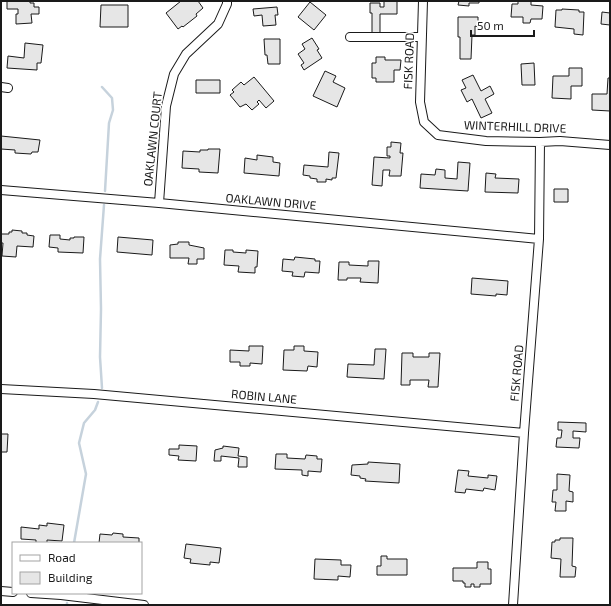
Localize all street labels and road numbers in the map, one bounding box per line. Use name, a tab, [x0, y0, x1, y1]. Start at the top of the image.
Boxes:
street label: FISK ROAD	[400, 32, 416, 90]
street label: OAKLAWN COURT	[140, 91, 164, 187]
street label: WINTERHILL DRIVE	[464, 117, 567, 135]
street label: OAKLAWN DRIVE	[225, 190, 317, 212]
street label: FISK ROAD	[507, 344, 525, 402]
street label: ROBIN LANE	[231, 386, 298, 406]

